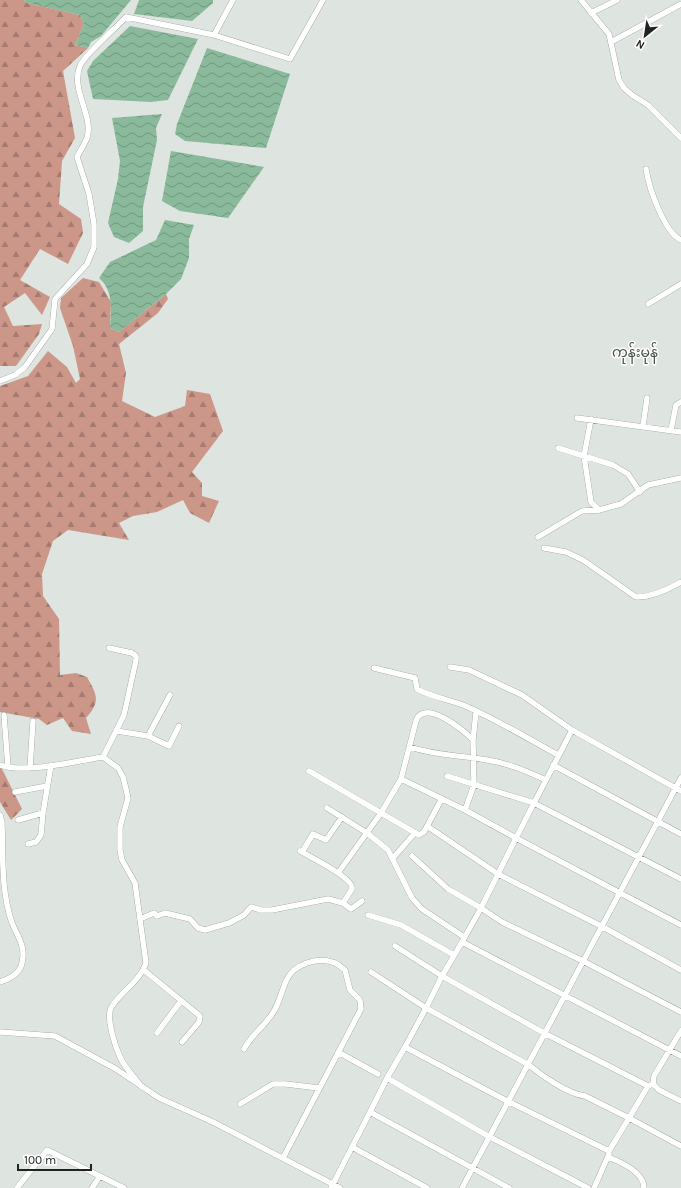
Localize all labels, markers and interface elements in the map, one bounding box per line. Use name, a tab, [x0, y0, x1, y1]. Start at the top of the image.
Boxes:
north arrow	[625, 16, 665, 56]
text: N	[634, 37, 647, 52]
district label: ကုန်းမုန်	[612, 342, 658, 364]
scale bar	[18, 1146, 91, 1172]
text: 100 m	[24, 1153, 56, 1167]

